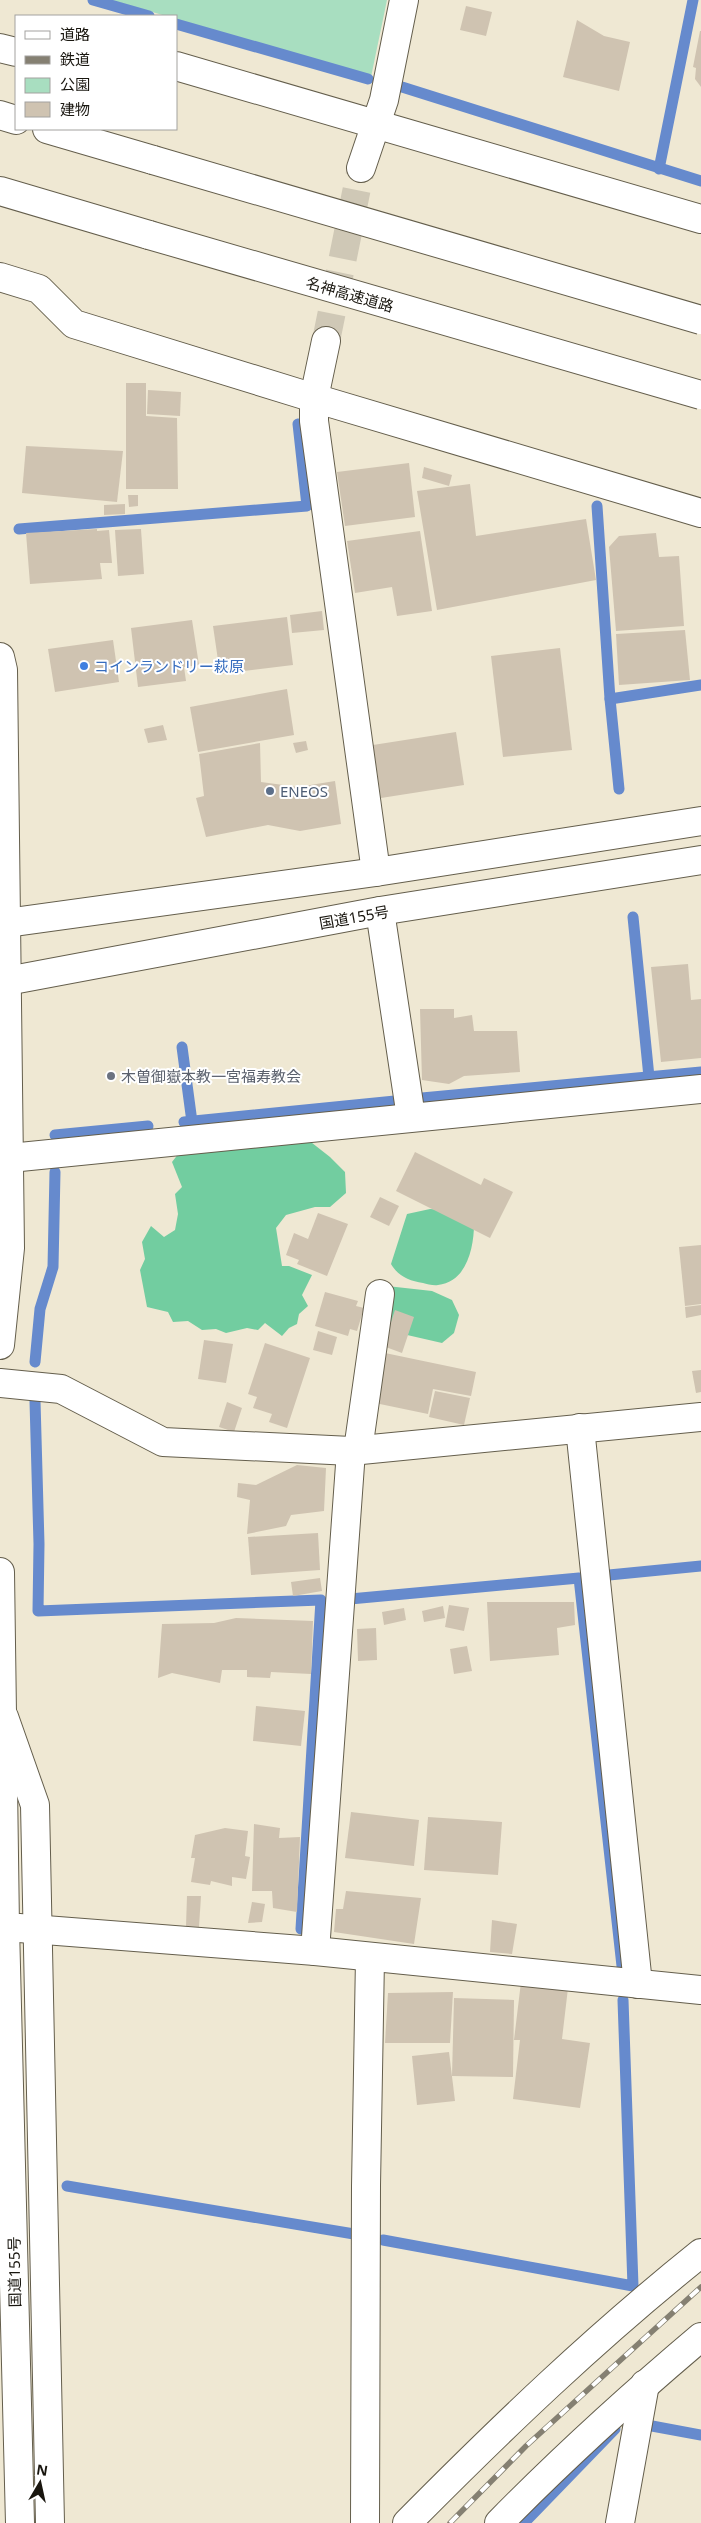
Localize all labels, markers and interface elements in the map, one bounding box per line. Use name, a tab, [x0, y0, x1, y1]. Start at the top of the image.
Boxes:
legend	[15, 15, 178, 130]
text: 道路	[60, 24, 90, 44]
text: 鉄道	[60, 49, 90, 69]
text: 公園	[60, 74, 90, 94]
text: 建物	[60, 99, 90, 119]
street label: 名神高速道路	[304, 272, 396, 316]
place label: コインランドリー萩原	[94, 656, 244, 676]
marker: コインランドリー萩原	[78, 660, 90, 672]
place label: ENEOS	[280, 781, 328, 801]
marker: ENEOS	[264, 785, 276, 797]
street label: 国道155号	[317, 901, 391, 933]
place label: 木曽御嶽本教一宮福寿教会	[121, 1066, 301, 1086]
marker: 木曽御嶽本教一宮福寿教会	[105, 1070, 117, 1082]
street label: 国道155号	[3, 2236, 25, 2308]
north arrow	[15, 2458, 65, 2508]
text: N	[35, 2459, 49, 2480]

